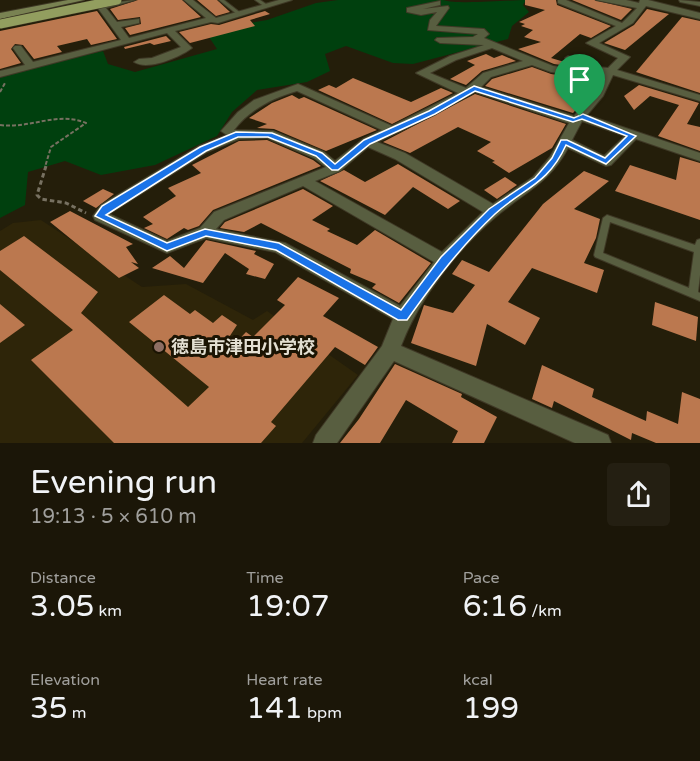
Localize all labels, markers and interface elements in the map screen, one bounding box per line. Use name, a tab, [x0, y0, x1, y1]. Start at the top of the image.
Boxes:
pin	[554, 54, 605, 116]
icon: arrive	[563, 63, 596, 96]
place label: 徳島市津田小学校	[171, 336, 315, 358]
marker: 徳島市津田小学校	[152, 340, 166, 354]
text: Evening run	[30, 463, 217, 502]
button: share	[607, 463, 670, 526]
text: 19:13 · 5 × 610 m	[30, 505, 197, 529]
text: Distance	[30, 568, 96, 588]
text: Time	[246, 568, 284, 588]
text: Pace	[463, 568, 500, 588]
text: 3.05	[30, 588, 94, 625]
text: 19:07	[246, 588, 330, 625]
text: 6:16	[463, 588, 527, 625]
text: km	[94, 601, 122, 621]
text: /km	[527, 601, 562, 621]
text: Elevation	[30, 670, 100, 690]
text: Heart rate	[246, 670, 323, 690]
text: kcal	[463, 670, 493, 690]
text: 35	[30, 690, 68, 727]
text: 141	[246, 690, 303, 727]
text: 199	[463, 690, 519, 727]
text: m	[68, 703, 87, 723]
text: bpm	[303, 703, 342, 723]

